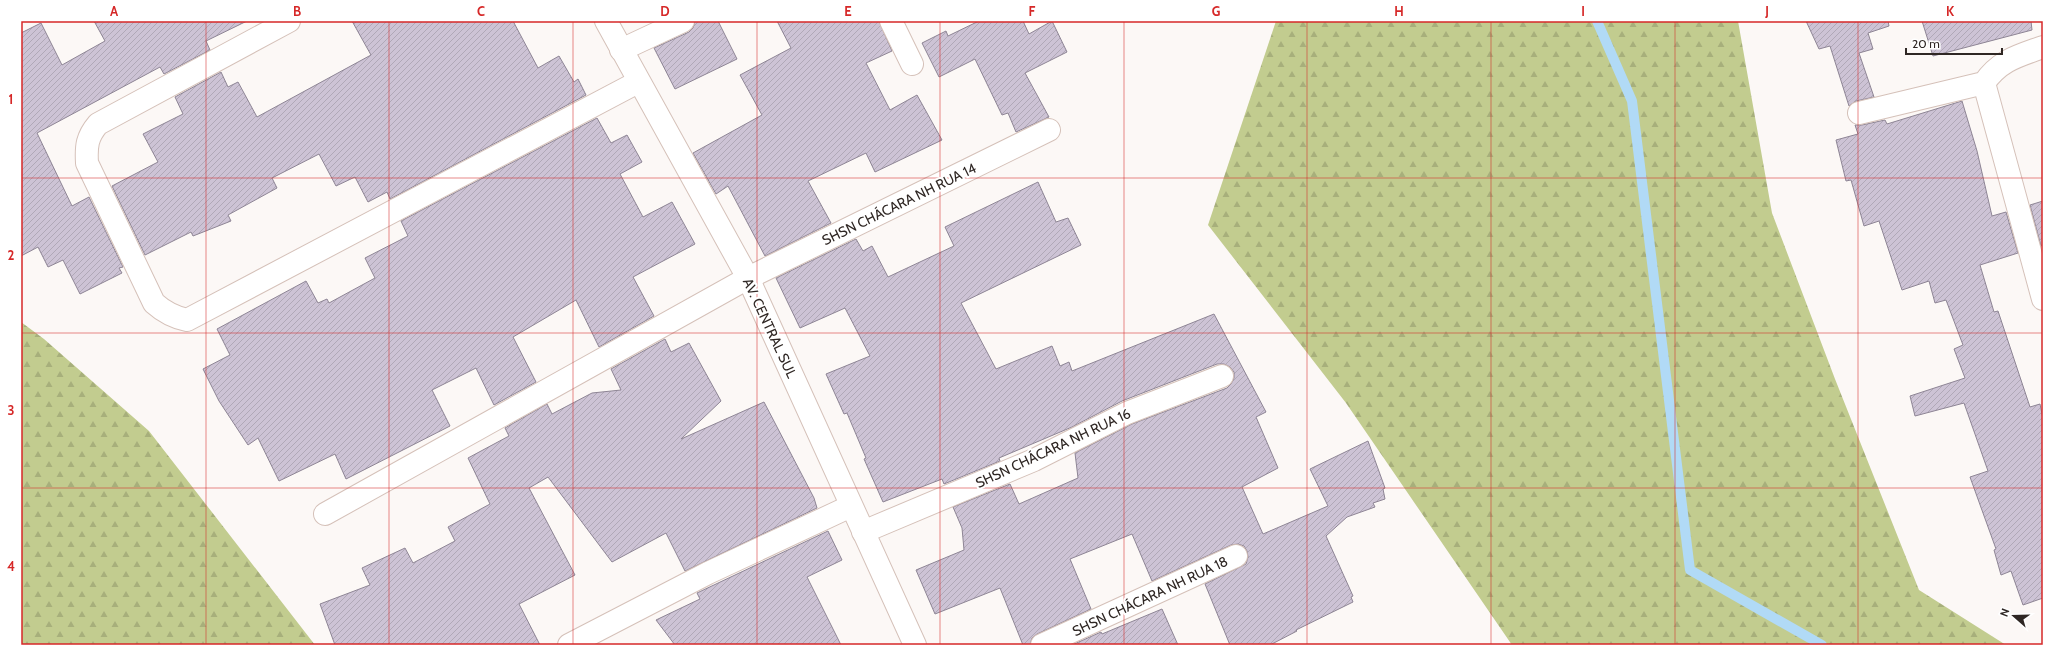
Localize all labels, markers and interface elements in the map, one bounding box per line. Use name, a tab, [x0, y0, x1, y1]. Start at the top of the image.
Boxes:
text: A	[110, 3, 119, 19]
text: B	[293, 3, 301, 19]
text: C	[477, 3, 485, 19]
text: D	[660, 3, 670, 19]
text: E	[844, 3, 852, 19]
text: F	[1029, 3, 1036, 19]
text: G	[1212, 3, 1221, 19]
text: H	[1394, 3, 1404, 19]
text: I	[1581, 3, 1585, 19]
text: J	[1764, 3, 1769, 19]
text: K	[1946, 3, 1955, 19]
scale bar	[1906, 30, 2002, 56]
text: 20 m	[1912, 36, 1940, 51]
text: 1	[9, 91, 13, 107]
street label: SHSN CHÁCARA NH RUA 14	[819, 159, 979, 249]
text: 2	[8, 247, 15, 263]
street label: AV. CENTRAL SUL	[739, 275, 801, 381]
text: 3	[7, 402, 15, 418]
street label: SHSN CHÁCARA NH RUA 16	[973, 404, 1134, 492]
street label: SHSN CHÁCARA NH RUA 18	[1069, 552, 1231, 640]
text: 4	[7, 558, 15, 574]
north arrow	[1994, 596, 2034, 636]
text: N	[1997, 607, 2013, 619]

